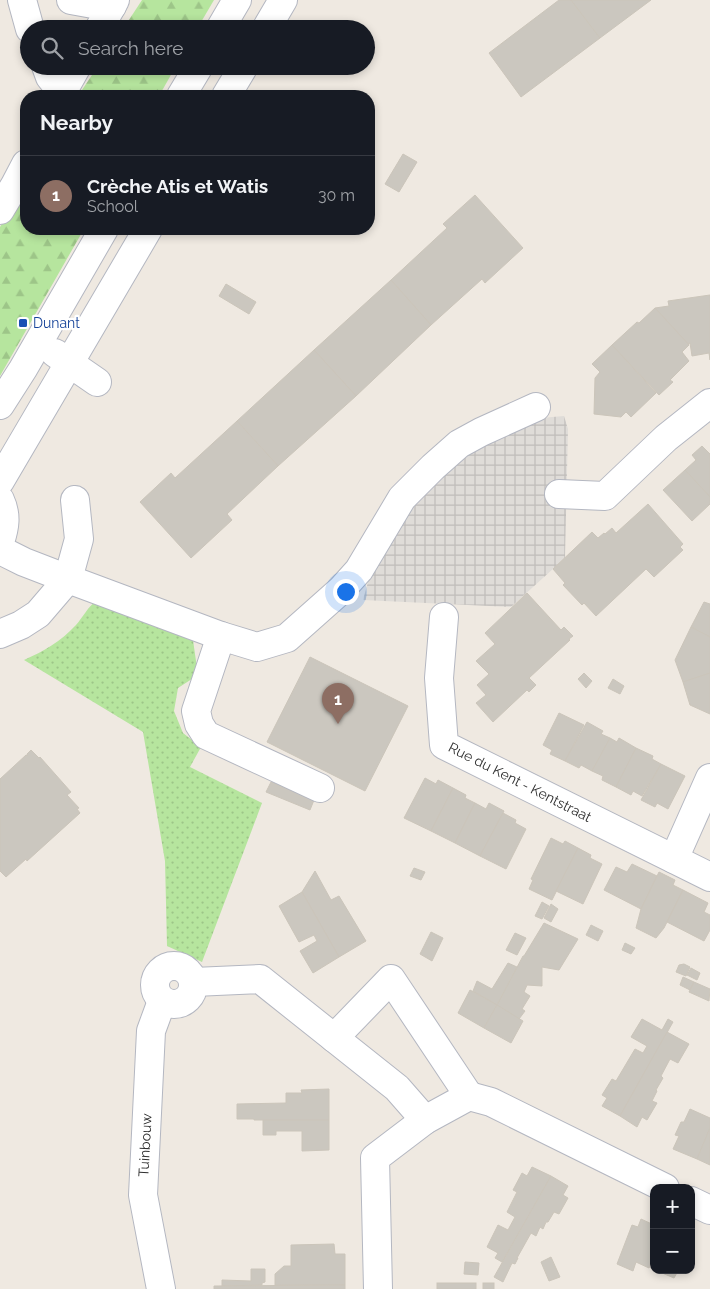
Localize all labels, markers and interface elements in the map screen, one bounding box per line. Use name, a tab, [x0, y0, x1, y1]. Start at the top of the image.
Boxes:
search box	[20, 20, 375, 75]
icon: search	[38, 34, 66, 62]
text: Search here	[78, 37, 184, 59]
text: Nearby	[40, 110, 113, 135]
text: Crèche Atis et Watis	[87, 175, 268, 197]
text: 1	[52, 186, 60, 205]
text: 30 m	[318, 186, 355, 205]
text: School	[87, 197, 138, 216]
place label: Dunant	[33, 315, 80, 331]
marker: Dunant	[17, 317, 29, 329]
your location	[333, 579, 359, 605]
pin: 1	[322, 683, 354, 724]
street label: Rue du Kent - Kentstraat	[446, 739, 594, 825]
street label: Tuinbouw	[135, 1112, 155, 1177]
map controls	[650, 1184, 695, 1274]
button: +	[650, 1184, 695, 1229]
button: −	[650, 1229, 695, 1274]

